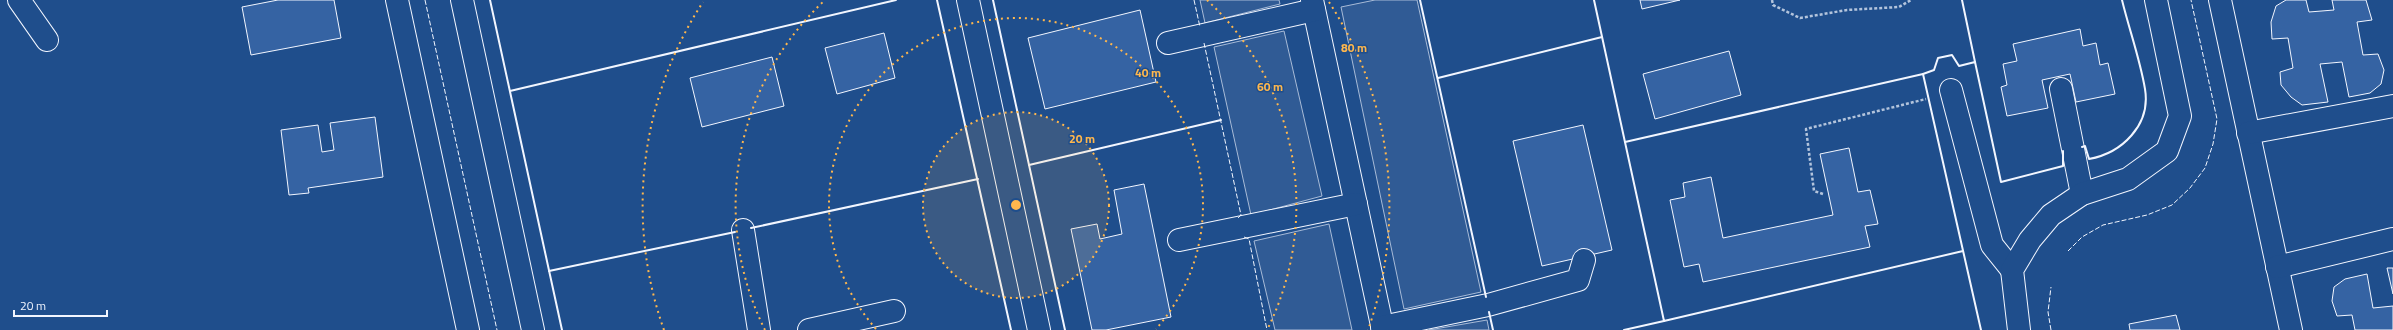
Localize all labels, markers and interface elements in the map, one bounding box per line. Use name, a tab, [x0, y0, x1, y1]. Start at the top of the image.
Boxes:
text: 80 m	[1341, 38, 1367, 57]
text: 40 m	[1135, 63, 1161, 82]
text: 60 m	[1257, 77, 1283, 96]
text: 20 m	[1069, 129, 1095, 148]
centre of rings	[1009, 198, 1023, 212]
scale bar	[14, 292, 107, 318]
text: 20 m	[20, 296, 46, 315]

